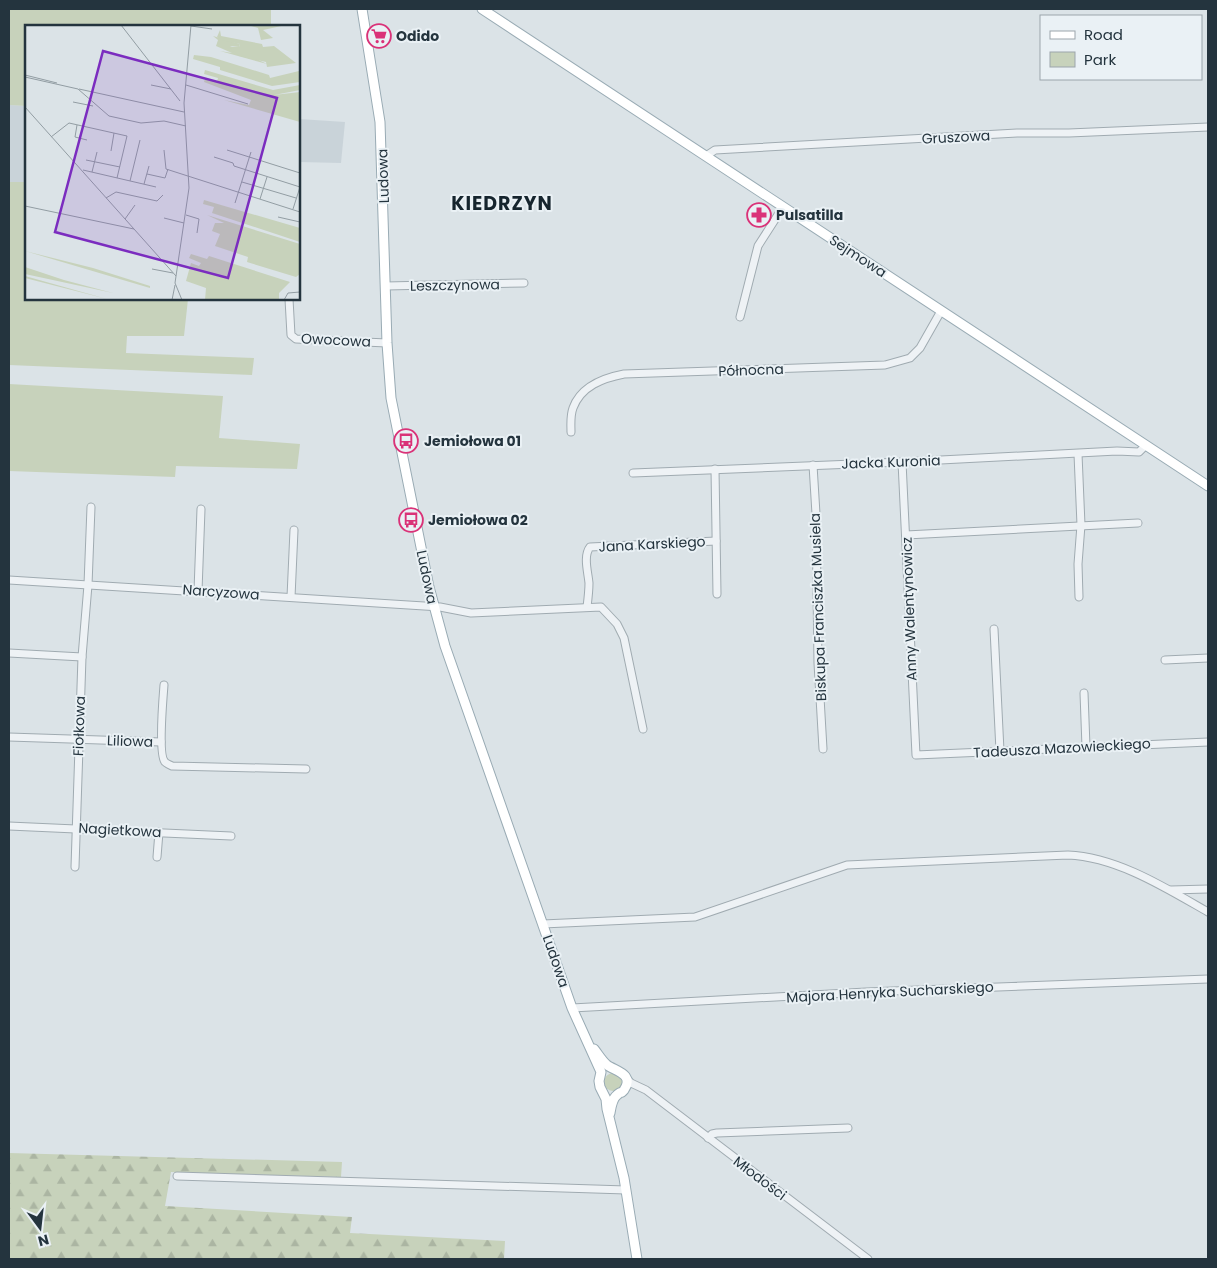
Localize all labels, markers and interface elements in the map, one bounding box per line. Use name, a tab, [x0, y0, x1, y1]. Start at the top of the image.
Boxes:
legend	[1040, 15, 1202, 80]
supermarket icon: Odido	[366, 23, 392, 49]
text: Road	[1084, 24, 1123, 45]
inset map	[25, 25, 300, 300]
place label: Odido	[396, 26, 439, 46]
text: Park	[1084, 49, 1116, 70]
street label: Gruszowa	[921, 125, 991, 149]
street label: Ludowa	[372, 148, 394, 204]
district label: KIEDRZYN	[451, 190, 553, 217]
pharmacy icon: Pulsatilla	[746, 202, 772, 228]
place label: Pulsatilla	[776, 205, 843, 225]
street label: Sejmowa	[825, 230, 891, 282]
street label: Leszczynowa	[410, 274, 500, 296]
street label: Owocowa	[301, 328, 371, 352]
street label: Północna	[718, 359, 784, 381]
bus stop icon: Jemiołowa 01	[393, 428, 419, 454]
place label: Jemiołowa 01	[424, 431, 521, 451]
street label: Jacka Kuronia	[841, 450, 941, 474]
bus stop icon: Jemiołowa 02	[398, 507, 424, 533]
place label: Jemiołowa 02	[428, 510, 528, 530]
street label: Biskupa Franciszka Musiela	[805, 513, 831, 701]
street label: Jana Karskiego	[598, 531, 706, 557]
street label: Anny Walentynowicz	[896, 537, 922, 681]
street label: Ludowa	[412, 548, 442, 606]
street label: Narcyzowa	[182, 579, 260, 605]
street label: Fiołkowa	[68, 696, 90, 756]
street label: Liliowa	[107, 730, 153, 752]
street label: Tadeusza Mazowieckiego	[973, 733, 1151, 763]
street label: Nagietkowa	[78, 818, 162, 842]
street label: Ludowa	[538, 932, 574, 990]
street label: Majora Henryka Sucharskiego	[786, 977, 994, 1007]
street label: Młodości	[729, 1151, 791, 1205]
north arrow	[15, 1203, 65, 1253]
text: N	[36, 1230, 51, 1252]

